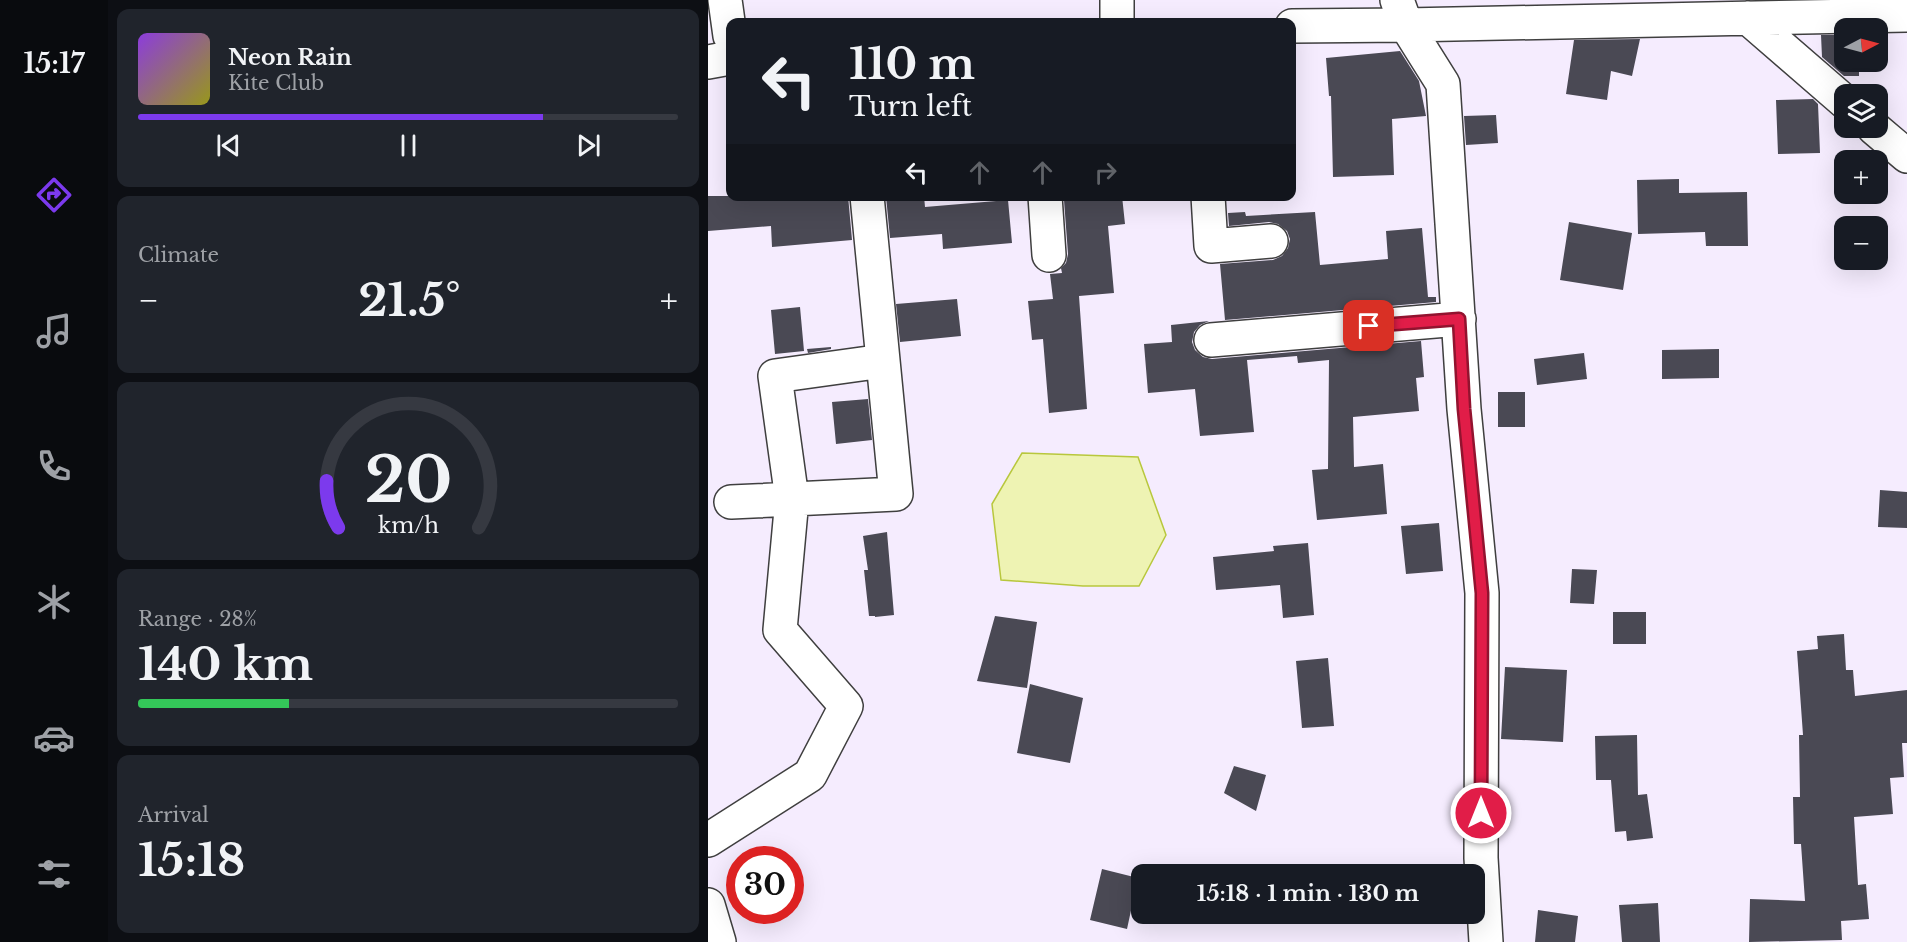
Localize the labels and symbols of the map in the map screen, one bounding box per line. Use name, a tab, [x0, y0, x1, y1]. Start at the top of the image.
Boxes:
north arrow	[1834, 18, 1888, 72]
pin	[1343, 300, 1394, 351]
position arrow	[1449, 781, 1513, 845]
speed limit sign: 30	[726, 846, 804, 924]

